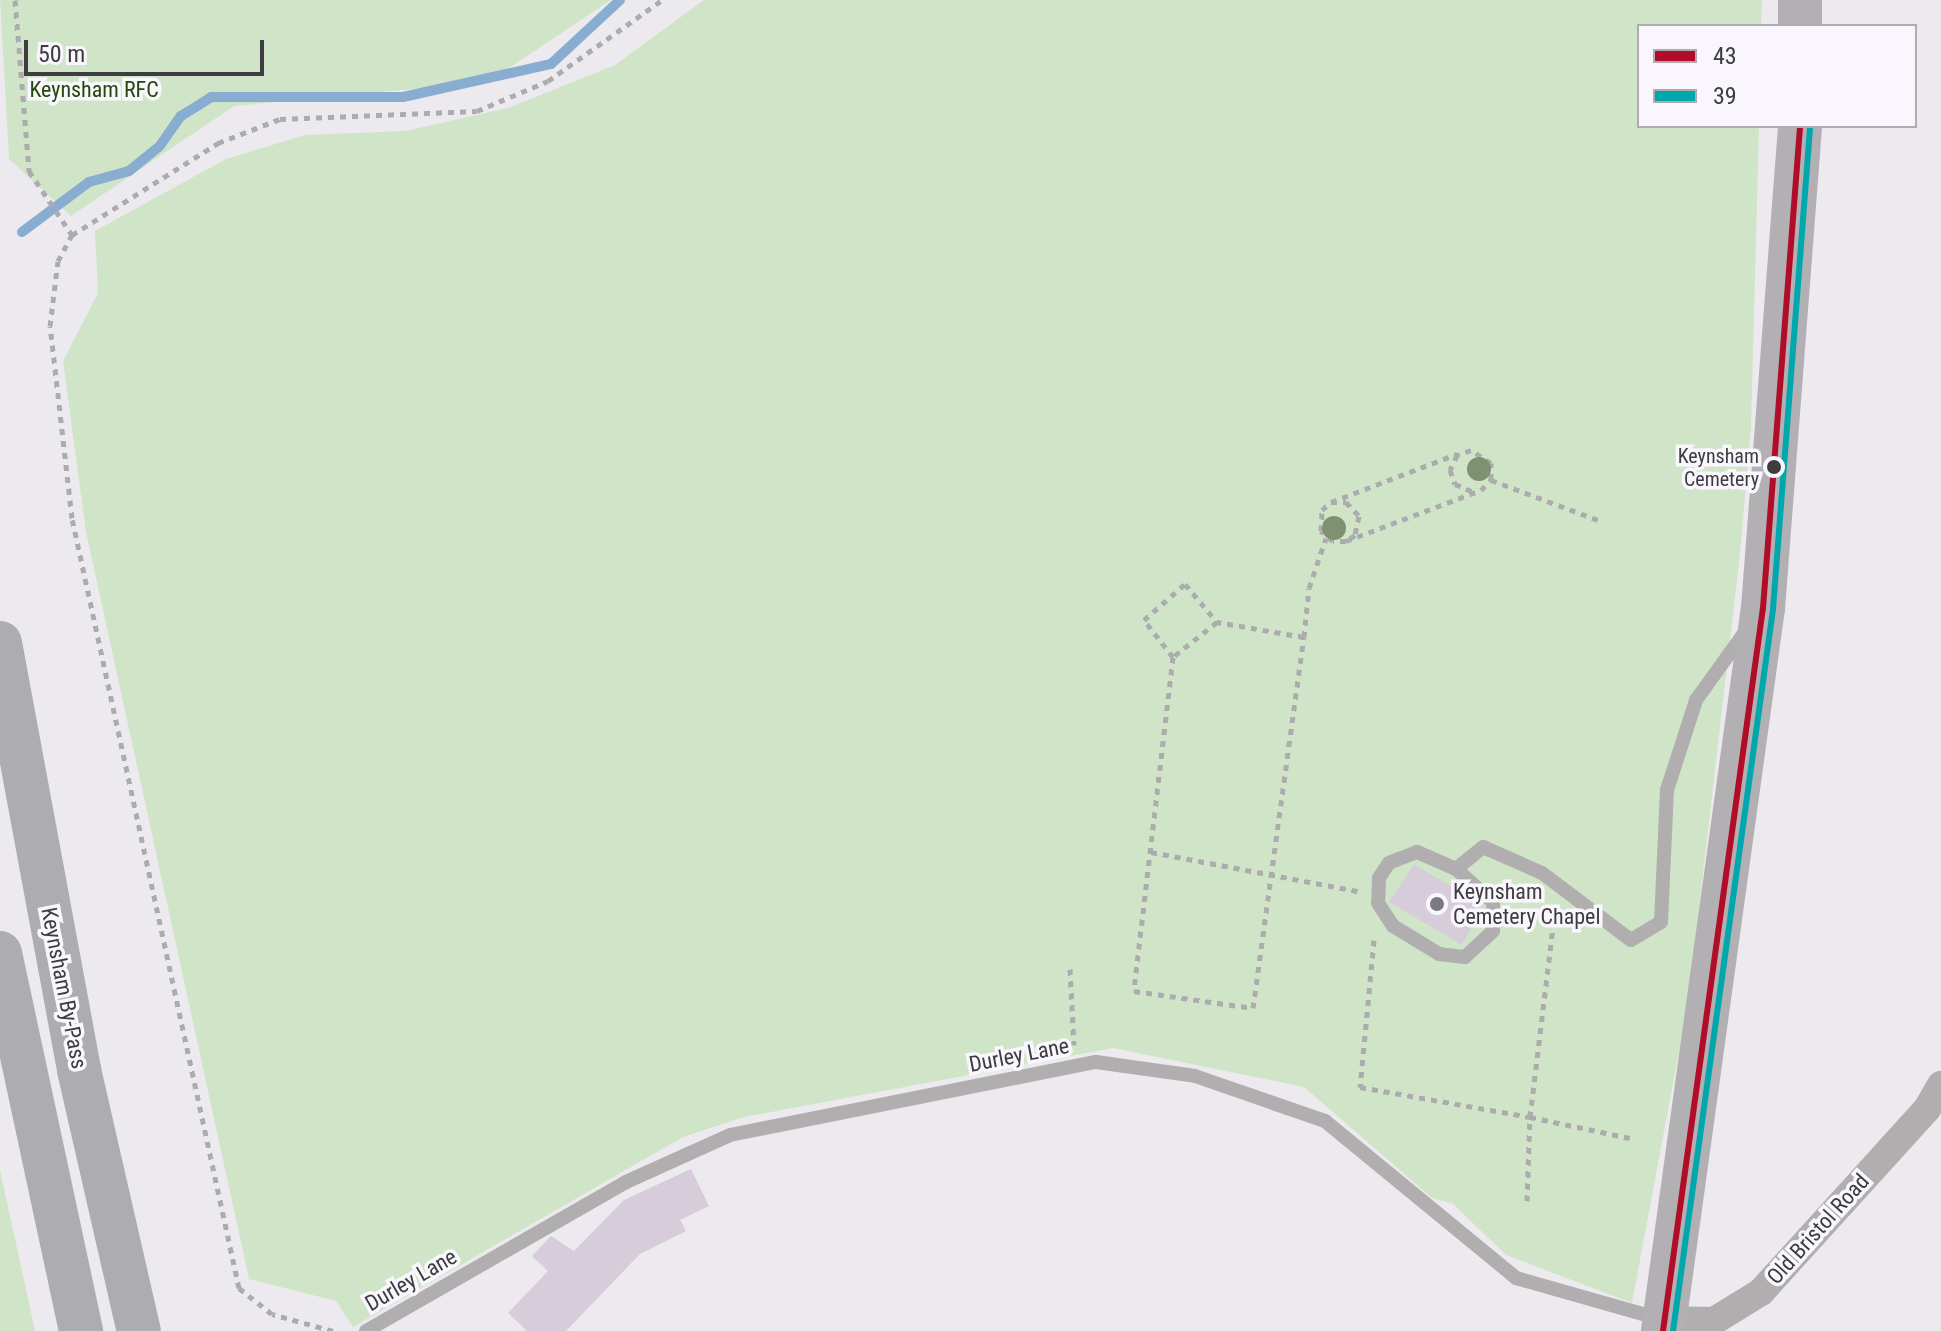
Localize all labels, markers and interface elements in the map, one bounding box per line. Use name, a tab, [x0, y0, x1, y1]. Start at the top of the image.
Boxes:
scale bar	[28, 24, 268, 74]
legend	[1637, 24, 1917, 128]
text: 50 m	[38, 40, 85, 68]
text: 43	[1713, 42, 1737, 70]
park label: Keynsham RFC	[29, 77, 159, 103]
text: 39	[1713, 82, 1737, 110]
place label: Keynsham Cemetery	[1678, 444, 1759, 491]
marker: Keynsham Cemetery	[1766, 459, 1782, 475]
place label: Keynsham Cemetery Chapel	[1453, 878, 1600, 930]
marker: Keynsham Cemetery Chapel	[1428, 895, 1446, 913]
street label: Keynsham By-Pass	[35, 905, 93, 1071]
street label: Durley Lane	[967, 1032, 1071, 1078]
street label: Old Bristol Road	[1761, 1168, 1875, 1290]
street label: Durley Lane	[361, 1243, 461, 1317]

